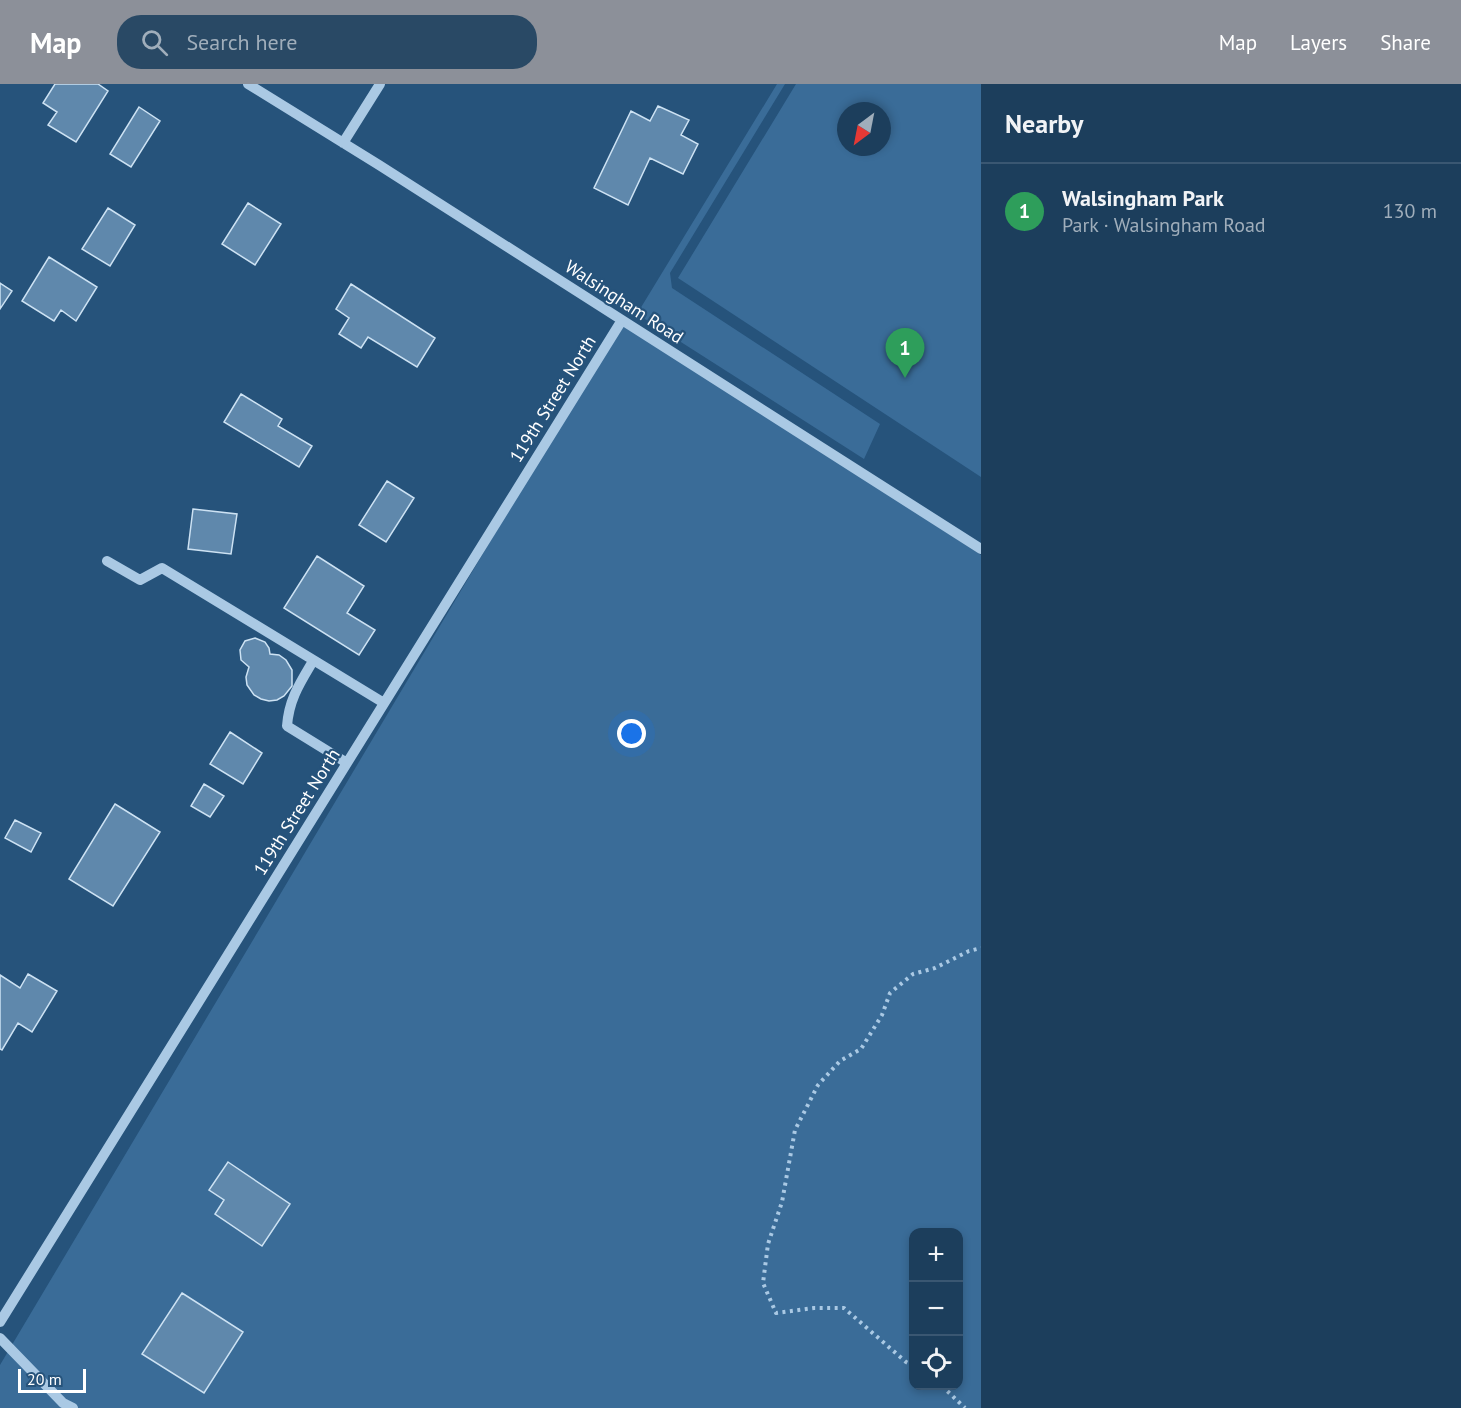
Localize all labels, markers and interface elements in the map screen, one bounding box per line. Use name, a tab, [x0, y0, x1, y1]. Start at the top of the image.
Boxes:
search box	[117, 15, 537, 69]
text: Map	[30, 24, 81, 61]
icon: search	[138, 26, 171, 59]
text: Search here	[186, 28, 297, 56]
text: Map	[1219, 29, 1257, 56]
text: Layers	[1290, 29, 1347, 56]
text: Share	[1380, 29, 1431, 56]
north arrow	[837, 102, 891, 156]
text: Nearby	[1005, 107, 1083, 140]
text: Walsingham Park	[1062, 184, 1224, 212]
text: 1	[1019, 198, 1030, 224]
text: 130 m	[1383, 198, 1437, 224]
text: Park · Walsingham Road	[1062, 212, 1266, 238]
street label: Walsingham Road	[561, 255, 688, 348]
pin: 1	[886, 328, 924, 378]
street label: 119th Street North	[504, 331, 601, 466]
your location	[617, 719, 646, 748]
street label: 119th Street North	[248, 744, 345, 879]
map controls	[909, 1228, 963, 1390]
button: +	[909, 1228, 963, 1282]
button: −	[909, 1282, 963, 1336]
button: locate	[909, 1336, 963, 1390]
scale bar	[18, 1366, 86, 1394]
text: 20 m	[27, 1369, 62, 1389]

